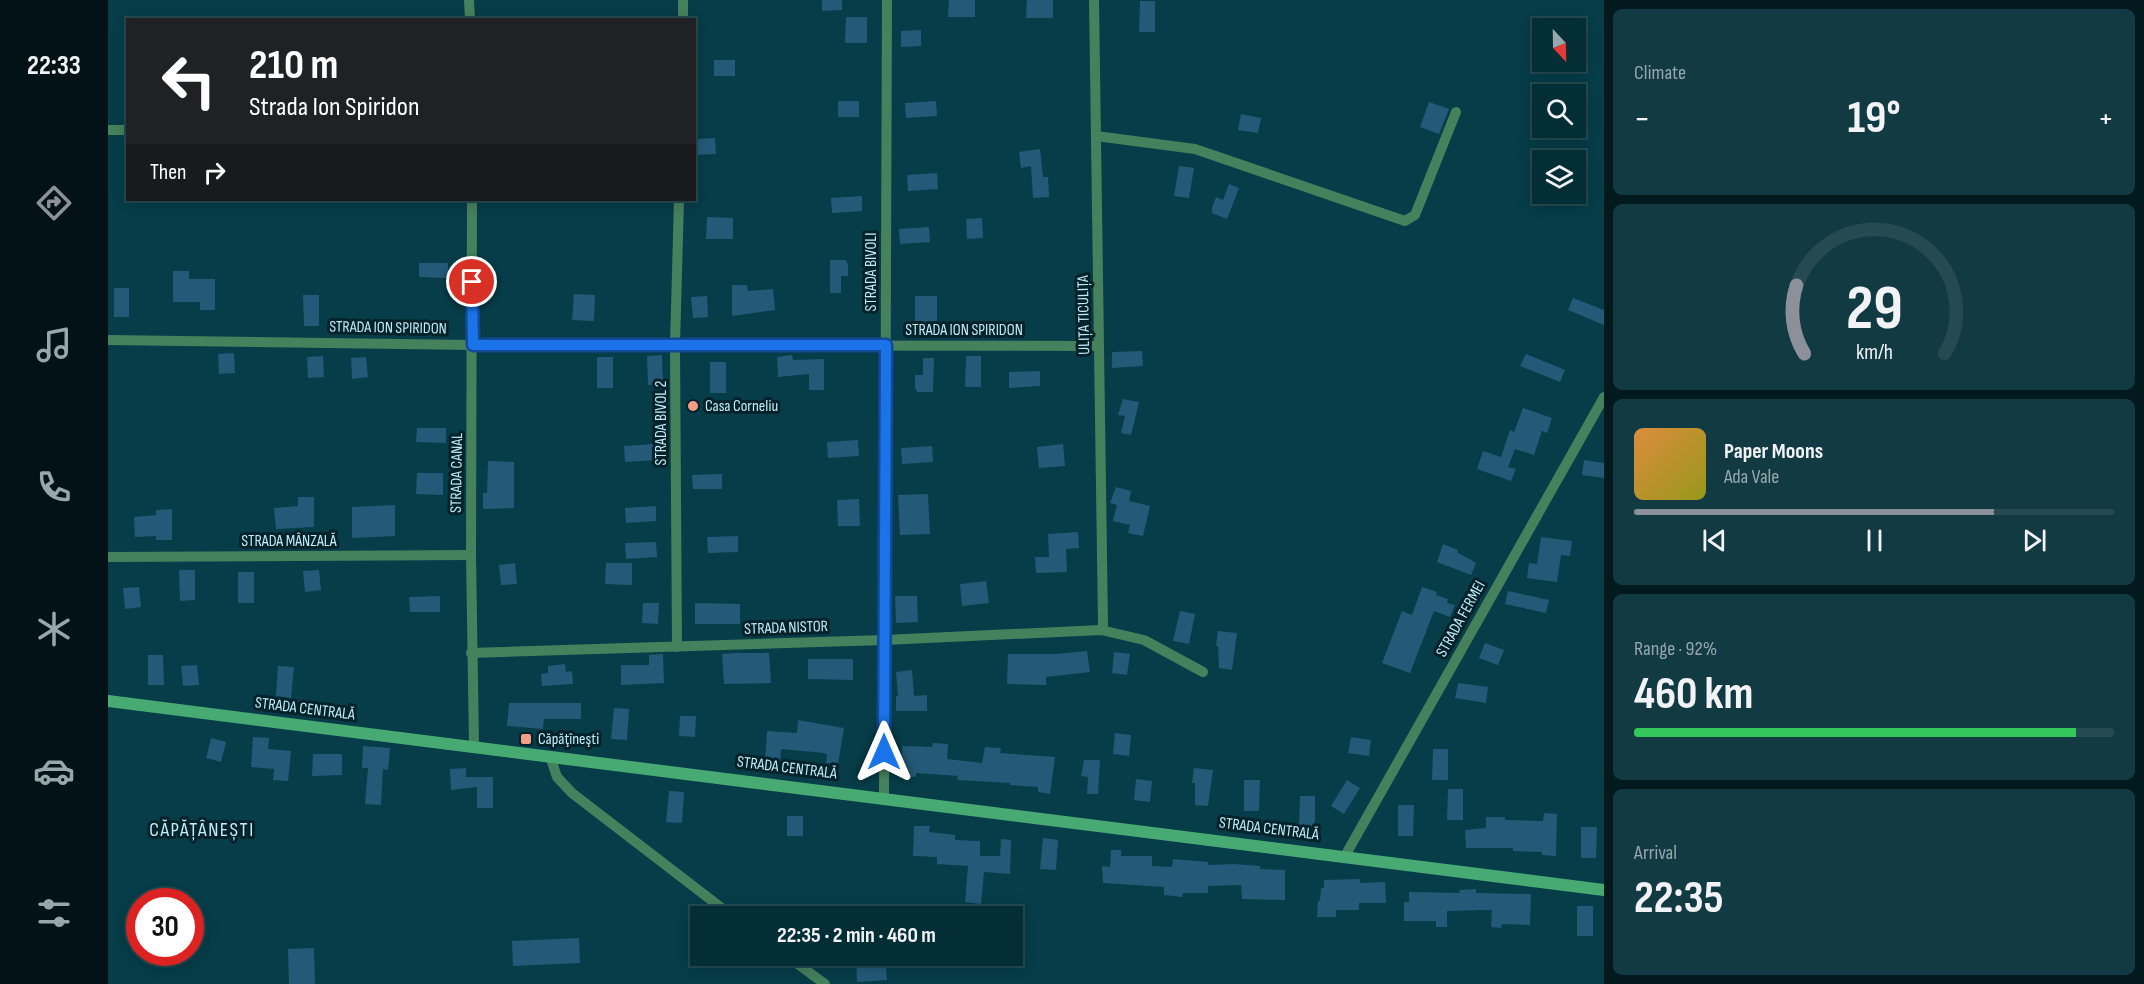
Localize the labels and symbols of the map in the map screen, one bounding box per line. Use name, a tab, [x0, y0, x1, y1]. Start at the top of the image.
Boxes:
north arrow	[1532, 18, 1586, 72]
street label: STRADA BIVOLI	[862, 233, 881, 311]
pin	[446, 256, 497, 307]
street label: ULIȚA TICULIȚA	[1074, 275, 1094, 355]
street label: STRADA ION SPIRIDON	[329, 317, 447, 339]
street label: STRADA ION SPIRIDON	[905, 321, 1023, 340]
street label: STRADA BIVOL 2	[652, 381, 671, 465]
place label: Casa Corneliu	[705, 397, 778, 416]
marker: Casa Corneliu	[686, 399, 700, 413]
street label: STRADA CANAL	[447, 433, 467, 513]
street label: STRADA MÂNZALĂ	[241, 532, 337, 551]
street label: STRADA FERMEI	[1432, 578, 1490, 660]
street label: STRADA NISTOR	[744, 617, 828, 639]
street label: STRADA CENTRALĂ	[254, 693, 356, 725]
position arrow	[852, 720, 916, 784]
place label: Căpăţîneşti	[538, 730, 599, 749]
marker: Căpăţîneşti	[519, 732, 533, 746]
street label: STRADA CENTRALĂ	[736, 752, 838, 784]
street label: STRADA CENTRALĂ	[1218, 813, 1320, 845]
district label: CĂPĂȚÂNEȘTI	[149, 818, 255, 842]
speed limit sign: 30	[126, 888, 204, 966]

